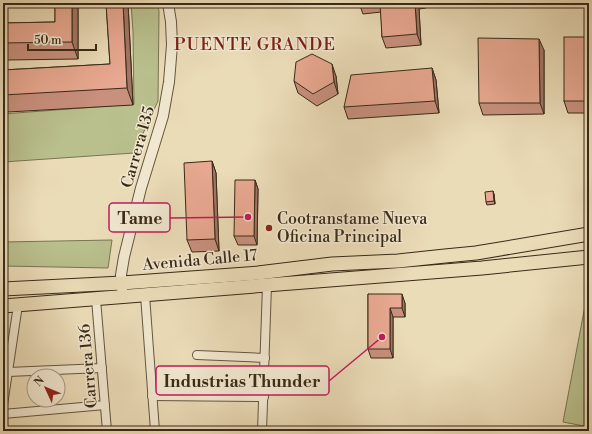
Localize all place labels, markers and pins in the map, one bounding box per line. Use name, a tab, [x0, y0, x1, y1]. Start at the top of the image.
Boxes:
callout: Tame	[109, 203, 170, 232]
place label: Cootranstame Nueva Oficina Principal	[277, 209, 428, 247]
marker: Cootranstame Nueva Oficina Principal	[264, 223, 274, 233]
callout: Industrias Thunder	[156, 366, 329, 395]

